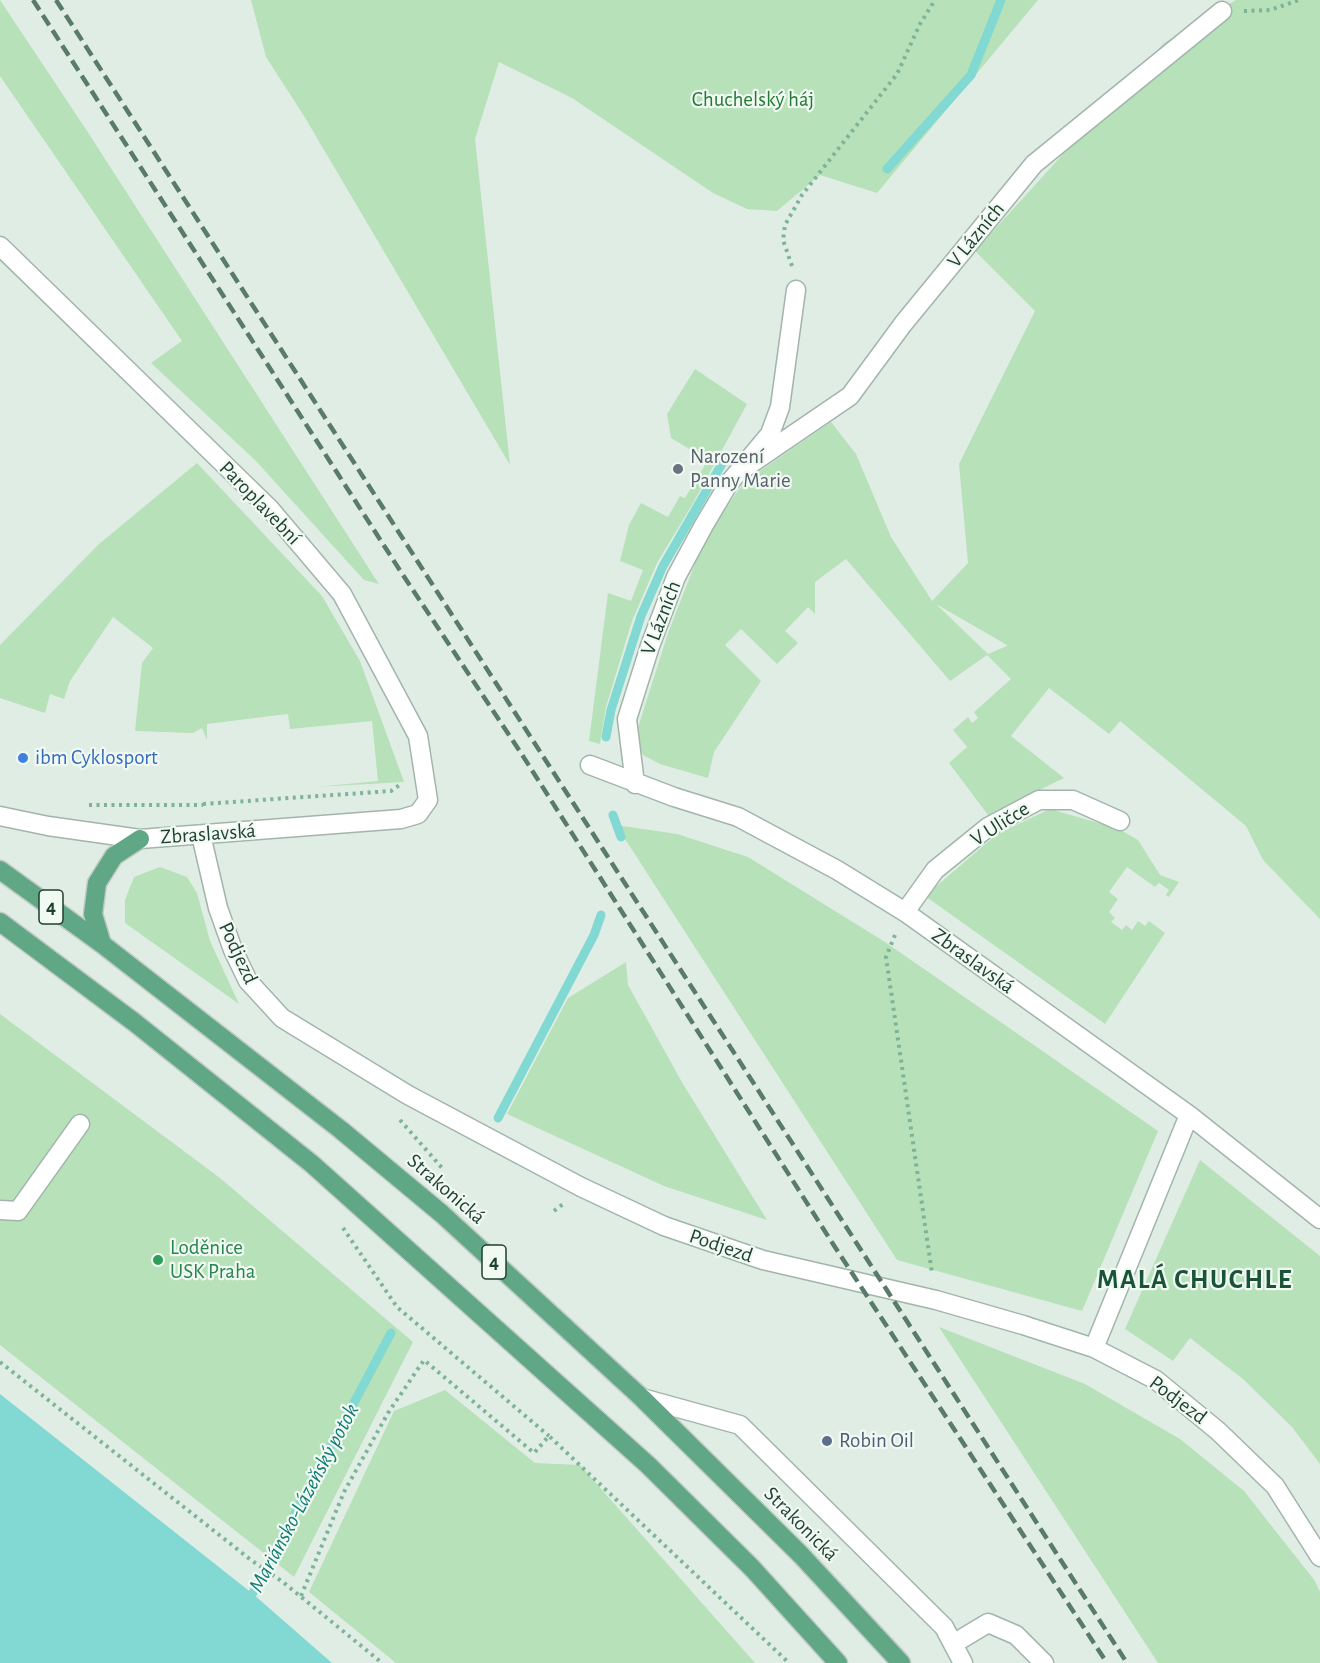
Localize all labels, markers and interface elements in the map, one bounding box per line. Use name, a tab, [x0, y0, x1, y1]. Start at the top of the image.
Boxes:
park label: Chuchelský háj	[692, 87, 814, 113]
street label: V Lázních	[942, 197, 1010, 273]
place label: Narození Panny Marie	[690, 444, 791, 494]
street label: Paroplavební	[214, 456, 306, 550]
marker: Narození Panny Marie	[671, 462, 685, 476]
street label: V Lázních	[635, 577, 687, 659]
place label: ibm Cyklosport	[35, 745, 158, 771]
marker: ibm Cyklosport	[16, 751, 30, 765]
street label: V Uličce	[966, 796, 1034, 852]
street label: Zbraslavská	[159, 818, 257, 850]
road number: 4	[39, 890, 63, 924]
street label: Podjezd	[213, 918, 263, 988]
street label: Zbraslavská	[927, 923, 1019, 999]
street label: Strakonická	[402, 1148, 490, 1230]
street label: Podjezd	[686, 1223, 756, 1269]
place label: Loděnice USK Praha	[170, 1235, 256, 1285]
road number: 4	[482, 1245, 506, 1279]
marker: Loděnice USK Praha	[151, 1253, 165, 1267]
district label: MALÁ CHUCHLE	[1097, 1264, 1293, 1296]
street label: Podjezd	[1144, 1370, 1212, 1430]
water label: Mariánsko-Lázeňský potok	[243, 1399, 365, 1597]
place label: Robin Oil	[839, 1428, 914, 1454]
marker: Robin Oil	[820, 1434, 834, 1448]
street label: Strakonická	[758, 1481, 844, 1567]

